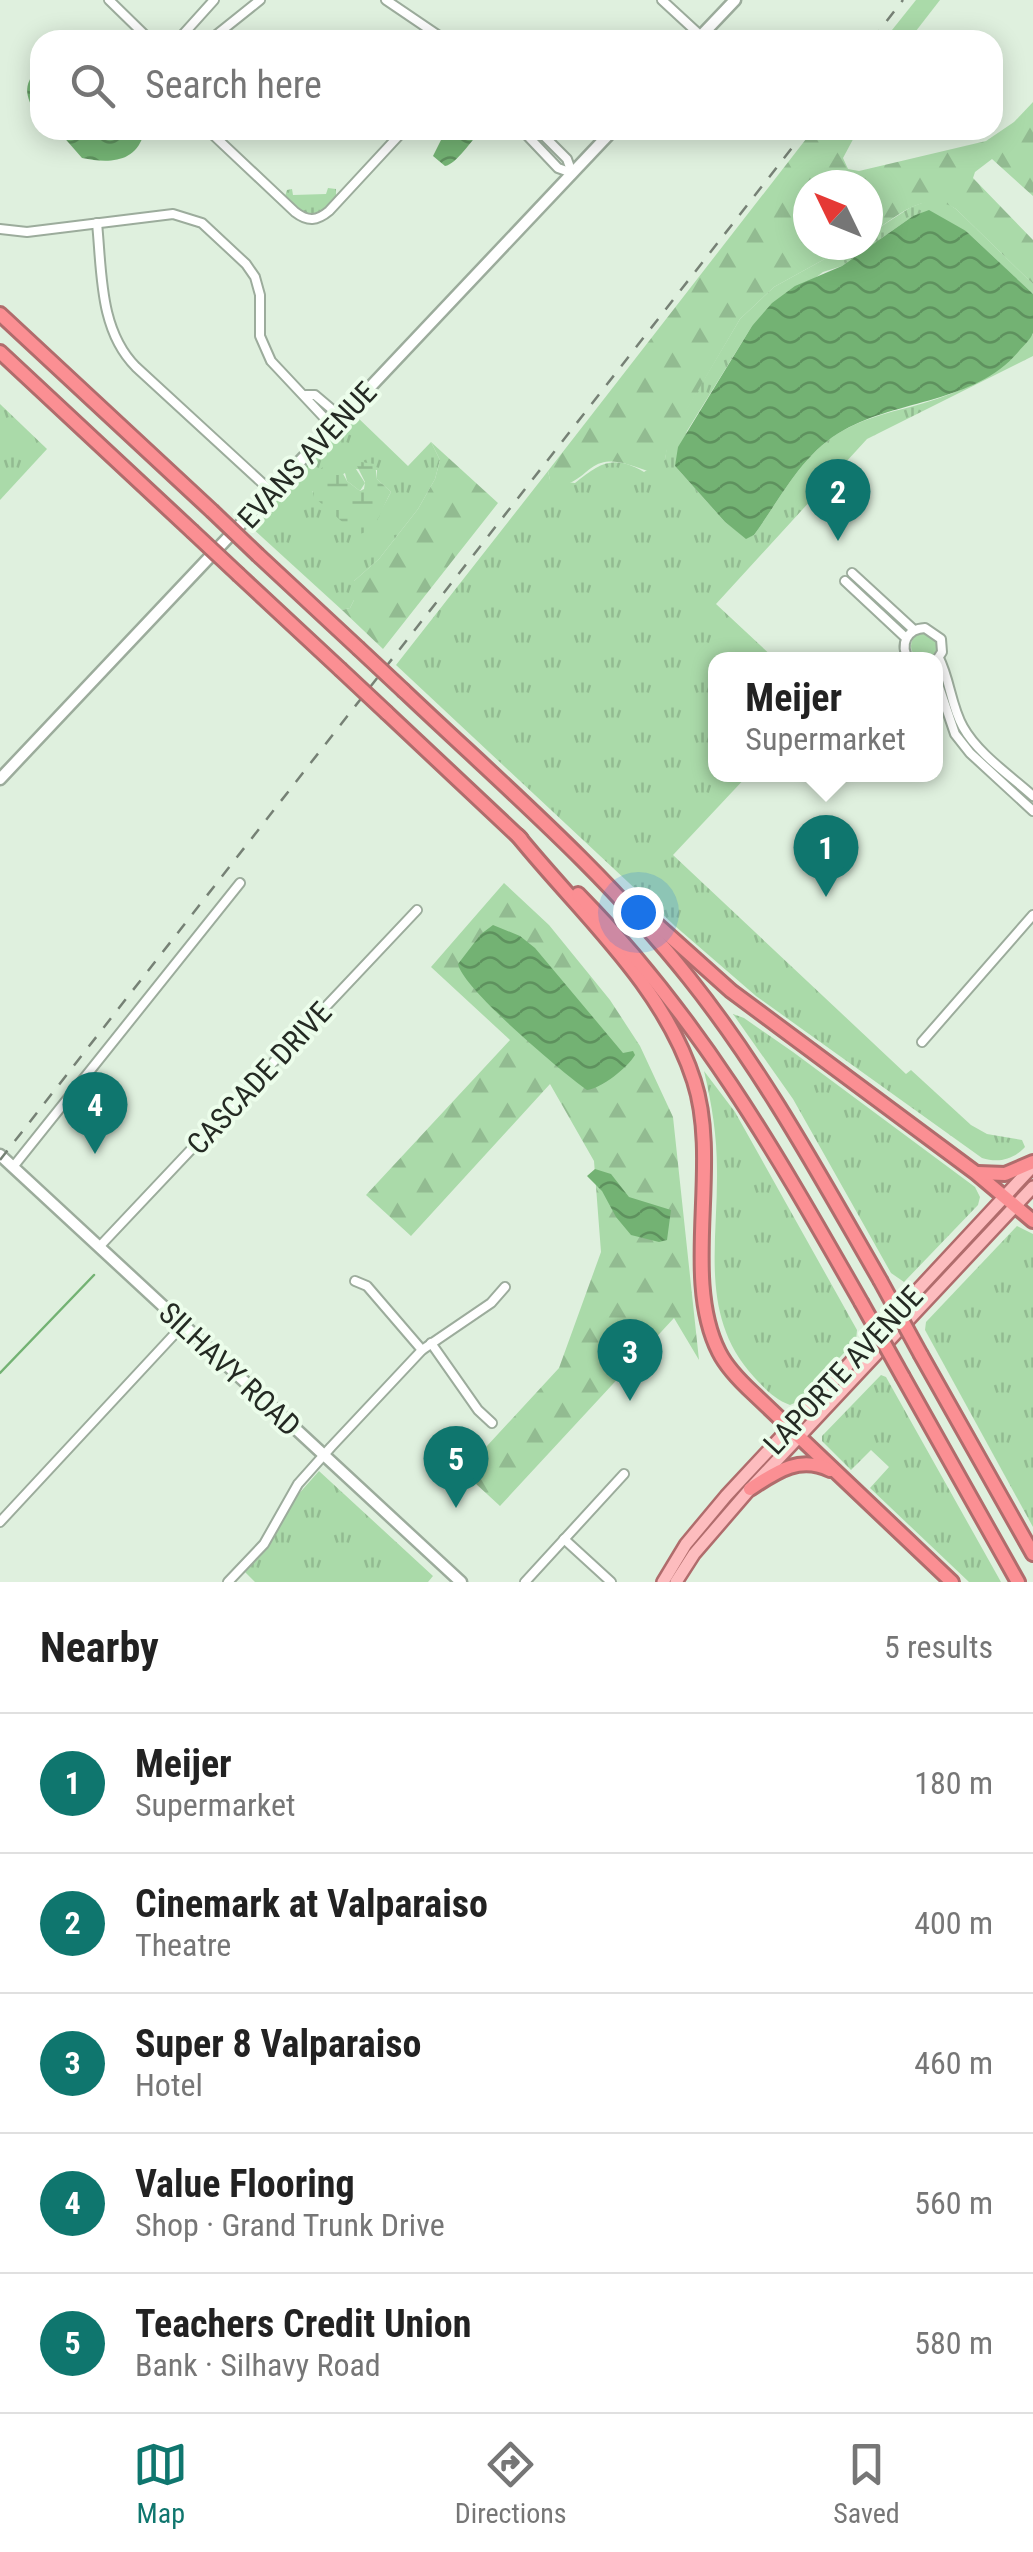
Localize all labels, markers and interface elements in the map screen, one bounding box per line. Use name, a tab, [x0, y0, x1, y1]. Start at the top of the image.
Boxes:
search box	[30, 30, 1003, 140]
icon: search	[65, 58, 120, 113]
text: Search here	[145, 63, 322, 107]
north arrow	[793, 170, 883, 260]
street label: EVANS AVENUE	[230, 375, 384, 535]
pin: 2	[806, 458, 870, 541]
popup	[708, 652, 943, 782]
text: Meijer	[745, 676, 842, 720]
text: Supermarket	[745, 720, 906, 758]
pin: 1	[794, 814, 858, 897]
your location	[613, 887, 664, 938]
street label: CASCADE DRIVE	[180, 995, 338, 1161]
pin: 4	[62, 1072, 128, 1154]
street label: LAPORTE AVENUE	[756, 1279, 930, 1461]
street label: SILHAVY ROAD	[152, 1295, 308, 1443]
pin: 3	[598, 1318, 662, 1401]
pin: 5	[424, 1426, 488, 1508]
text: Nearby	[40, 1623, 159, 1672]
text: 5 results	[884, 1628, 993, 1666]
text: Meijer	[135, 1742, 232, 1786]
text: 1	[64, 1764, 81, 1802]
text: 180 m	[914, 1764, 993, 1802]
text: Supermarket	[135, 1786, 295, 1824]
text: Cinemark at Valparaiso	[135, 1882, 488, 1926]
text: 2	[64, 1904, 81, 1942]
text: 400 m	[914, 1904, 993, 1942]
text: Theatre	[135, 1926, 231, 1964]
text: Super 8 Valparaiso	[135, 2022, 421, 2066]
text: 3	[64, 2044, 81, 2082]
text: 460 m	[914, 2044, 993, 2082]
text: Hotel	[135, 2066, 203, 2104]
text: Value Flooring	[135, 2162, 355, 2206]
text: 4	[64, 2184, 81, 2222]
text: 560 m	[914, 2184, 993, 2222]
text: Shop · Grand Trunk Drive	[135, 2206, 445, 2244]
text: Teachers Credit Union	[135, 2302, 471, 2346]
text: 5	[64, 2324, 81, 2362]
text: 580 m	[914, 2324, 993, 2362]
text: Bank · Silhavy Road	[135, 2346, 381, 2384]
tab: Map	[133, 2437, 188, 2530]
tab: Directions	[455, 2437, 567, 2530]
tab: Saved	[833, 2437, 900, 2530]

